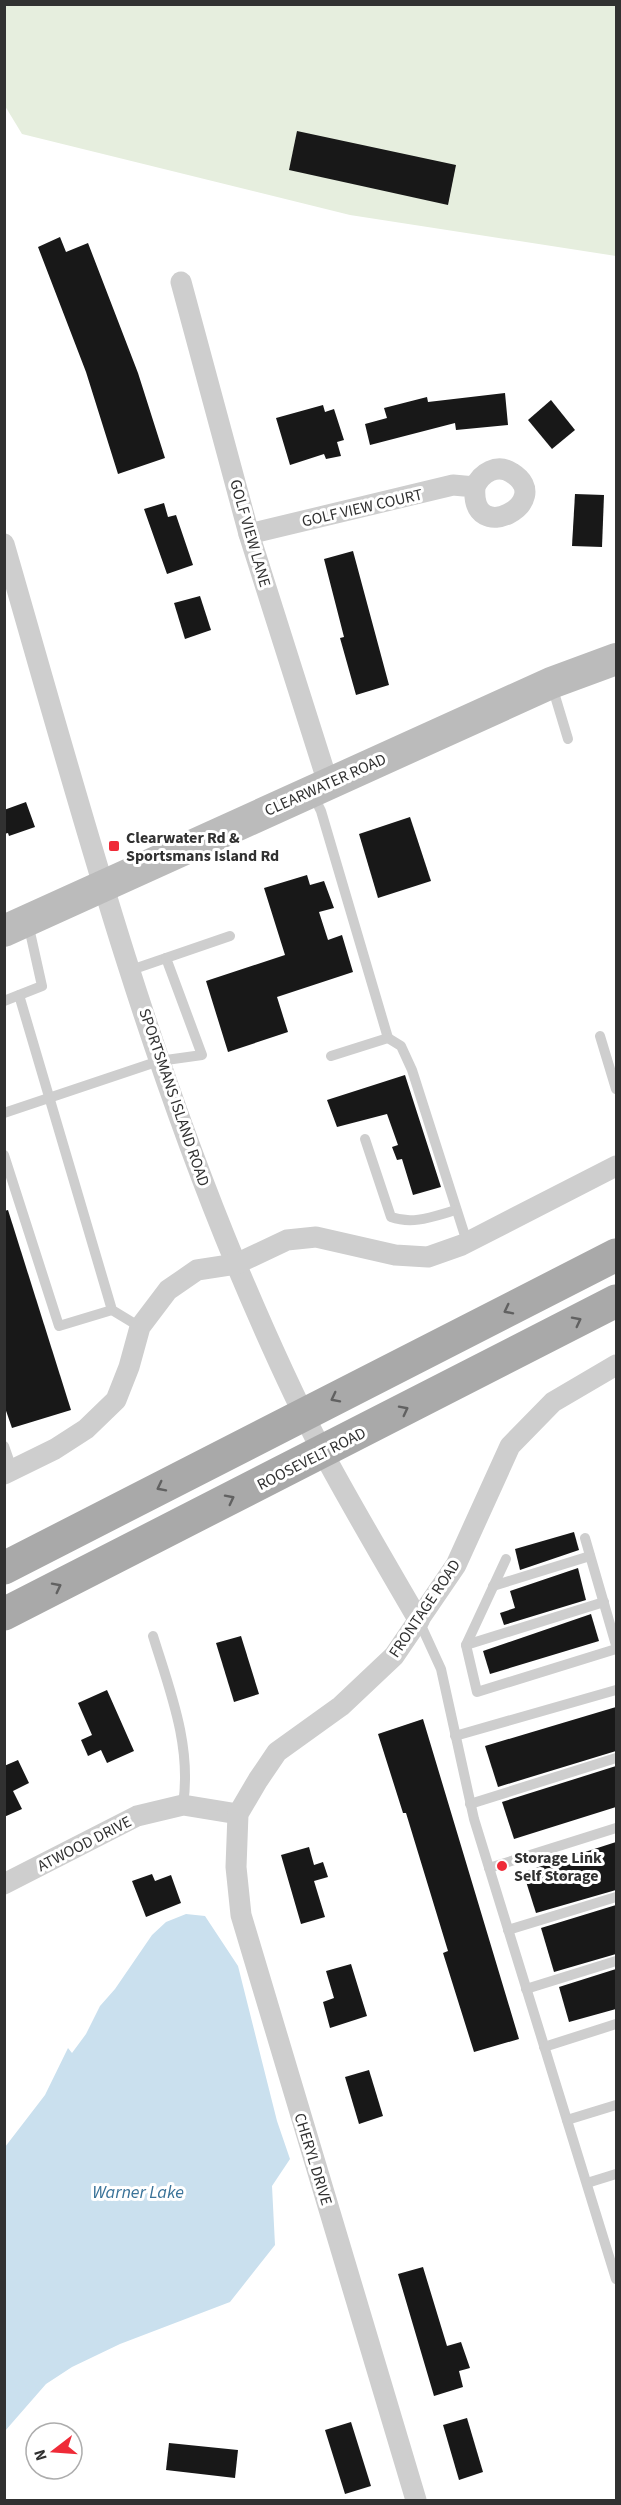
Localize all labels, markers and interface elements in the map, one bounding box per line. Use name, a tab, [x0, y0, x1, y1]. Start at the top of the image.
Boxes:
street label: GOLF VIEW LANE	[224, 477, 276, 590]
street label: GOLF VIEW COURT	[300, 483, 425, 533]
street label: CLEARWATER ROAD	[261, 748, 390, 822]
place label: Clearwater Rd & Sportsmans Island Rd	[126, 827, 279, 867]
marker: Clearwater Rd & Sportsmans Island Rd	[107, 839, 121, 853]
street label: SPORTSMANS ISLAND ROAD	[133, 1005, 215, 1189]
one-way arrow	[504, 1303, 515, 1314]
one-way arrow	[571, 1317, 582, 1328]
one-way arrow	[330, 1391, 341, 1403]
one-way arrow	[398, 1406, 408, 1417]
street label: ROOSEVELT ROAD	[253, 1422, 370, 1496]
one-way arrow	[157, 1480, 167, 1491]
one-way arrow	[224, 1495, 235, 1506]
street label: FRONTAGE ROAD	[384, 1555, 466, 1662]
one-way arrow	[50, 1583, 61, 1595]
street label: ATWOOD DRIVE	[34, 1811, 135, 1877]
place label: Storage Link Self Storage	[514, 1847, 602, 1887]
marker: Storage Link Self Storage	[495, 1859, 509, 1873]
street label: CHERYL DRIVE	[289, 2110, 338, 2208]
water label: Warner Lake	[92, 2180, 184, 2205]
north arrow	[24, 2421, 84, 2481]
text: N	[29, 2447, 53, 2463]

